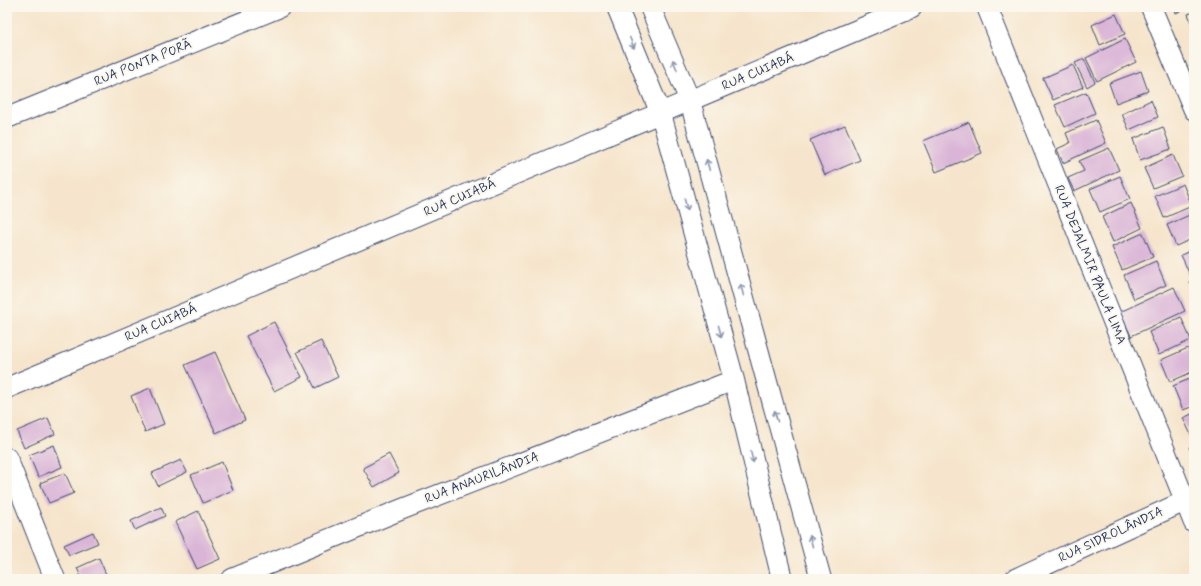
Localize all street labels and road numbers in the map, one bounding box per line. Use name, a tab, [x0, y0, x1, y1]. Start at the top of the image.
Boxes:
street label: RUA PONTA PORÃ	[92, 36, 194, 90]
street label: RUA CUIABÁ	[719, 48, 797, 95]
street label: RUA CUIABÁ	[421, 174, 499, 221]
street label: RUA DEJALMIR PAULA LIMA	[1050, 183, 1130, 347]
street label: RUA CUIABÁ	[122, 299, 200, 346]
street label: RUA ANAURILÂNDIA	[423, 448, 541, 508]
street label: RUA SIDROLÂNDIA	[1056, 503, 1166, 567]

